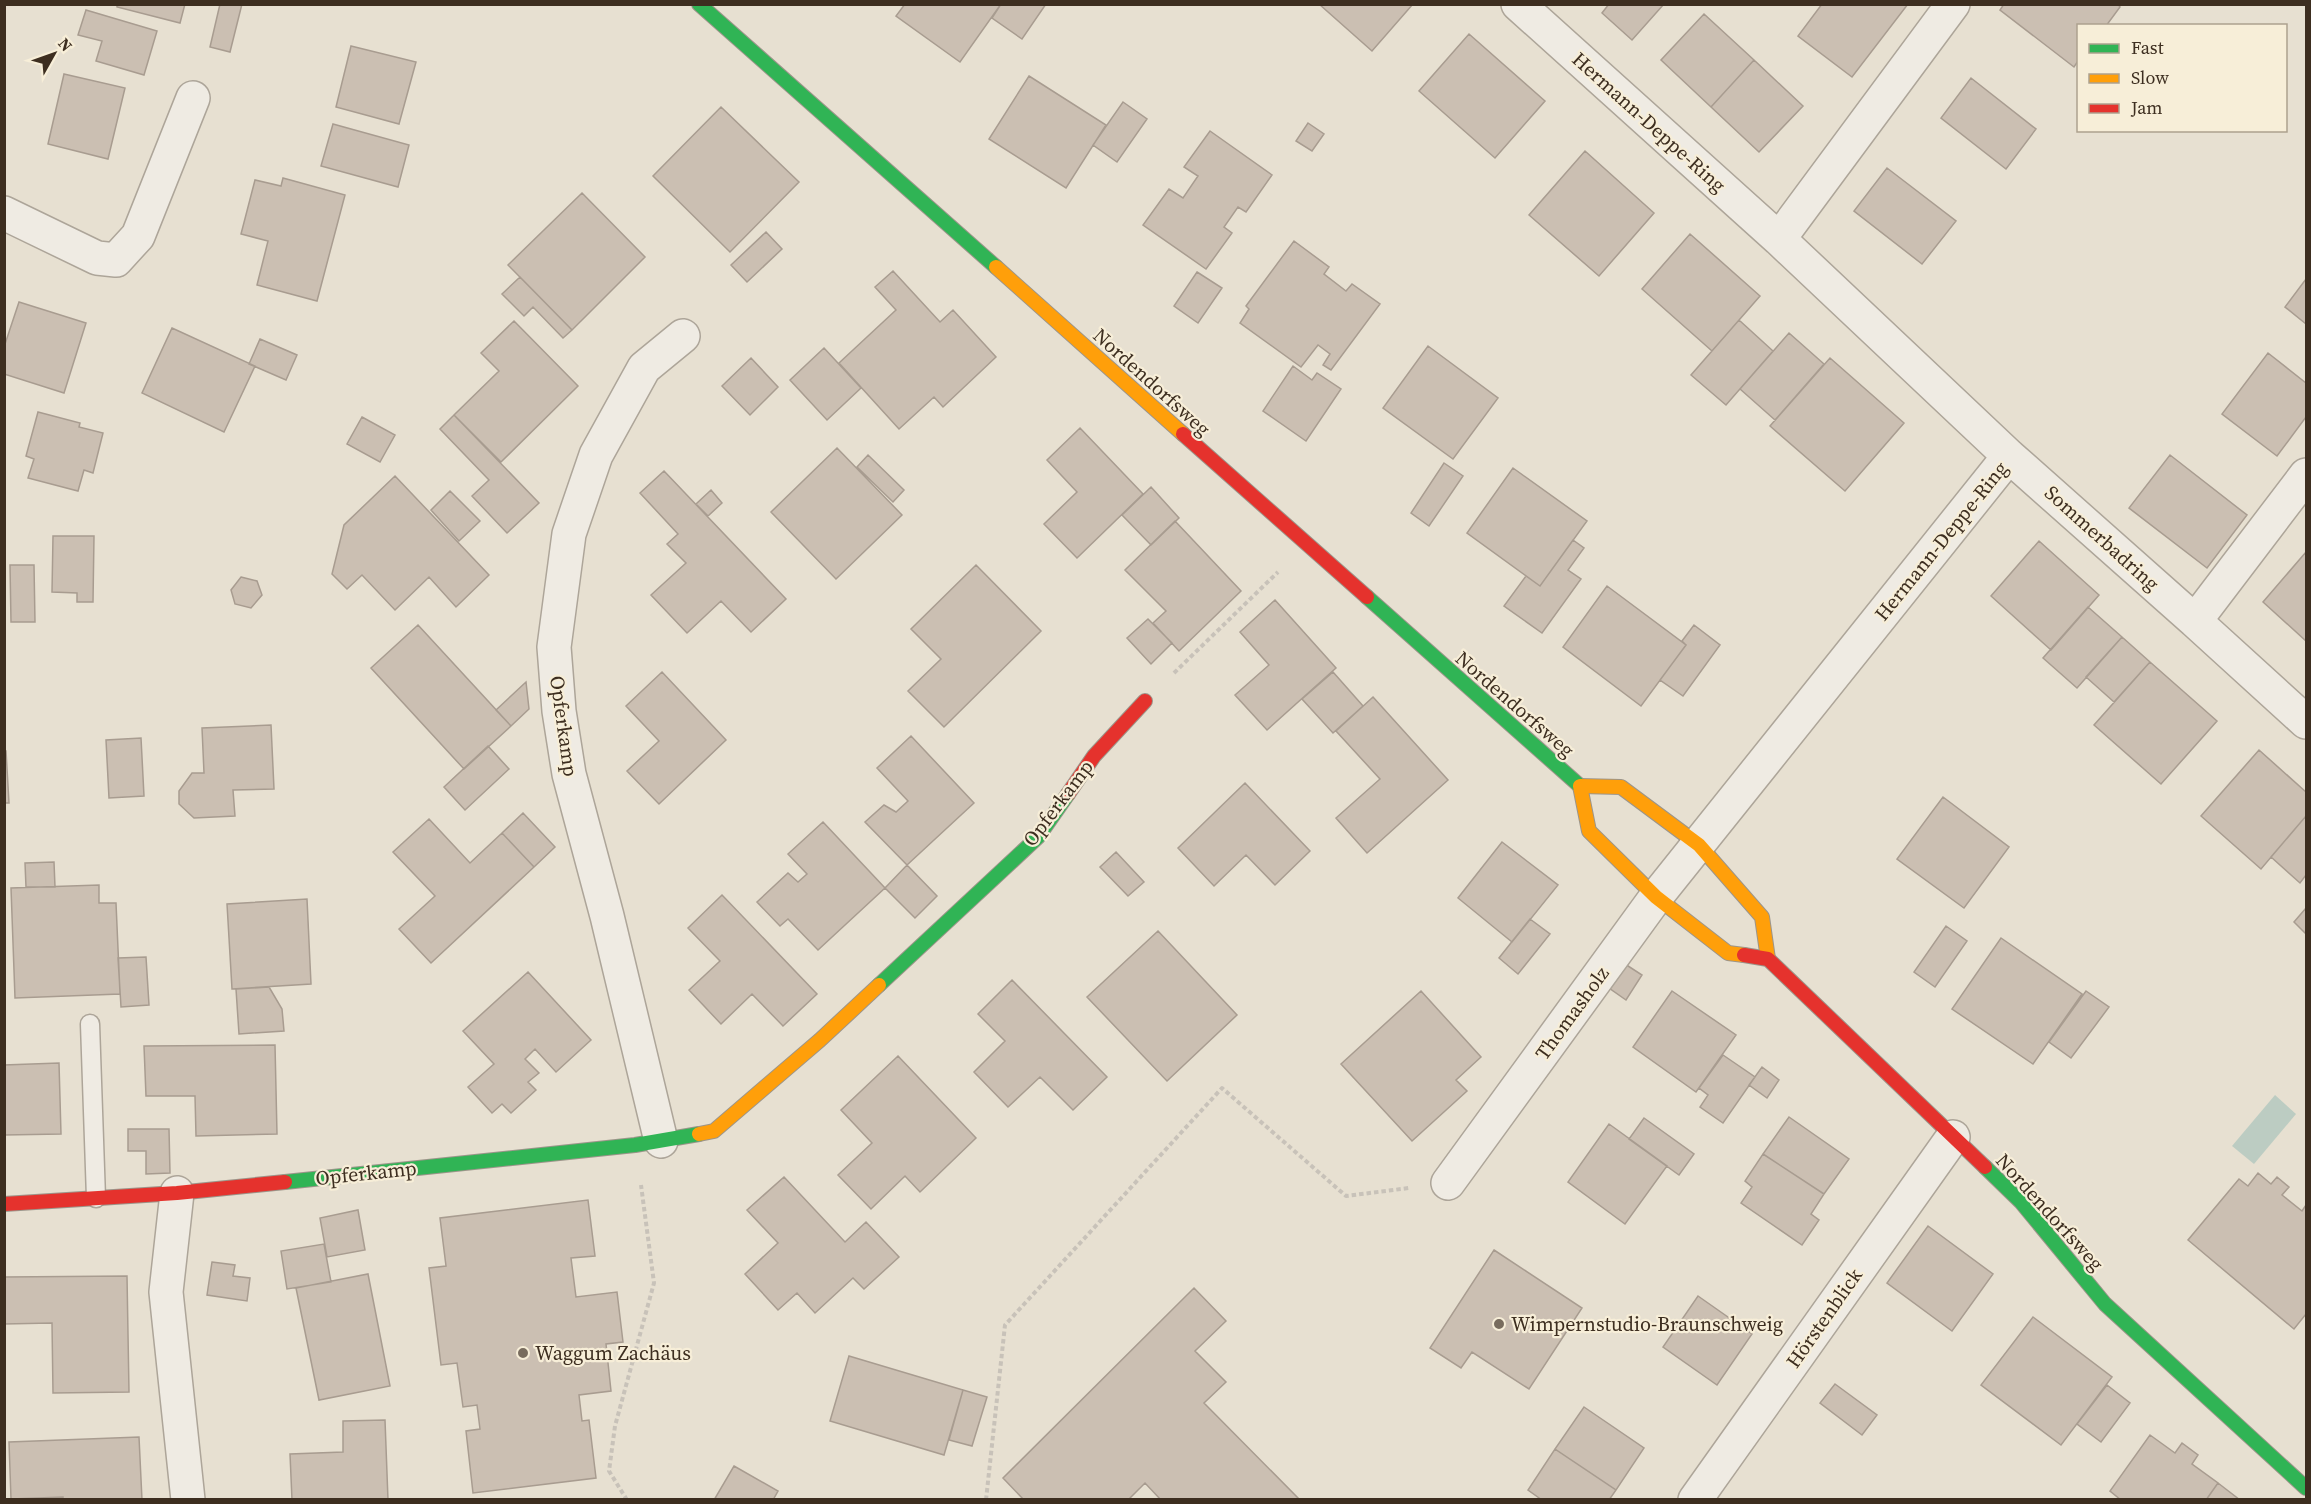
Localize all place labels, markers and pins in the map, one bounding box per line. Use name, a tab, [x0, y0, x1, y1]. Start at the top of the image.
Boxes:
place label: Wimpernstudio-Braunschweig	[1511, 1310, 1783, 1338]
marker: Wimpernstudio-Braunschweig	[1492, 1317, 1506, 1331]
place label: Waggum Zachäus	[535, 1339, 691, 1367]
marker: Waggum Zachäus	[516, 1346, 530, 1360]

